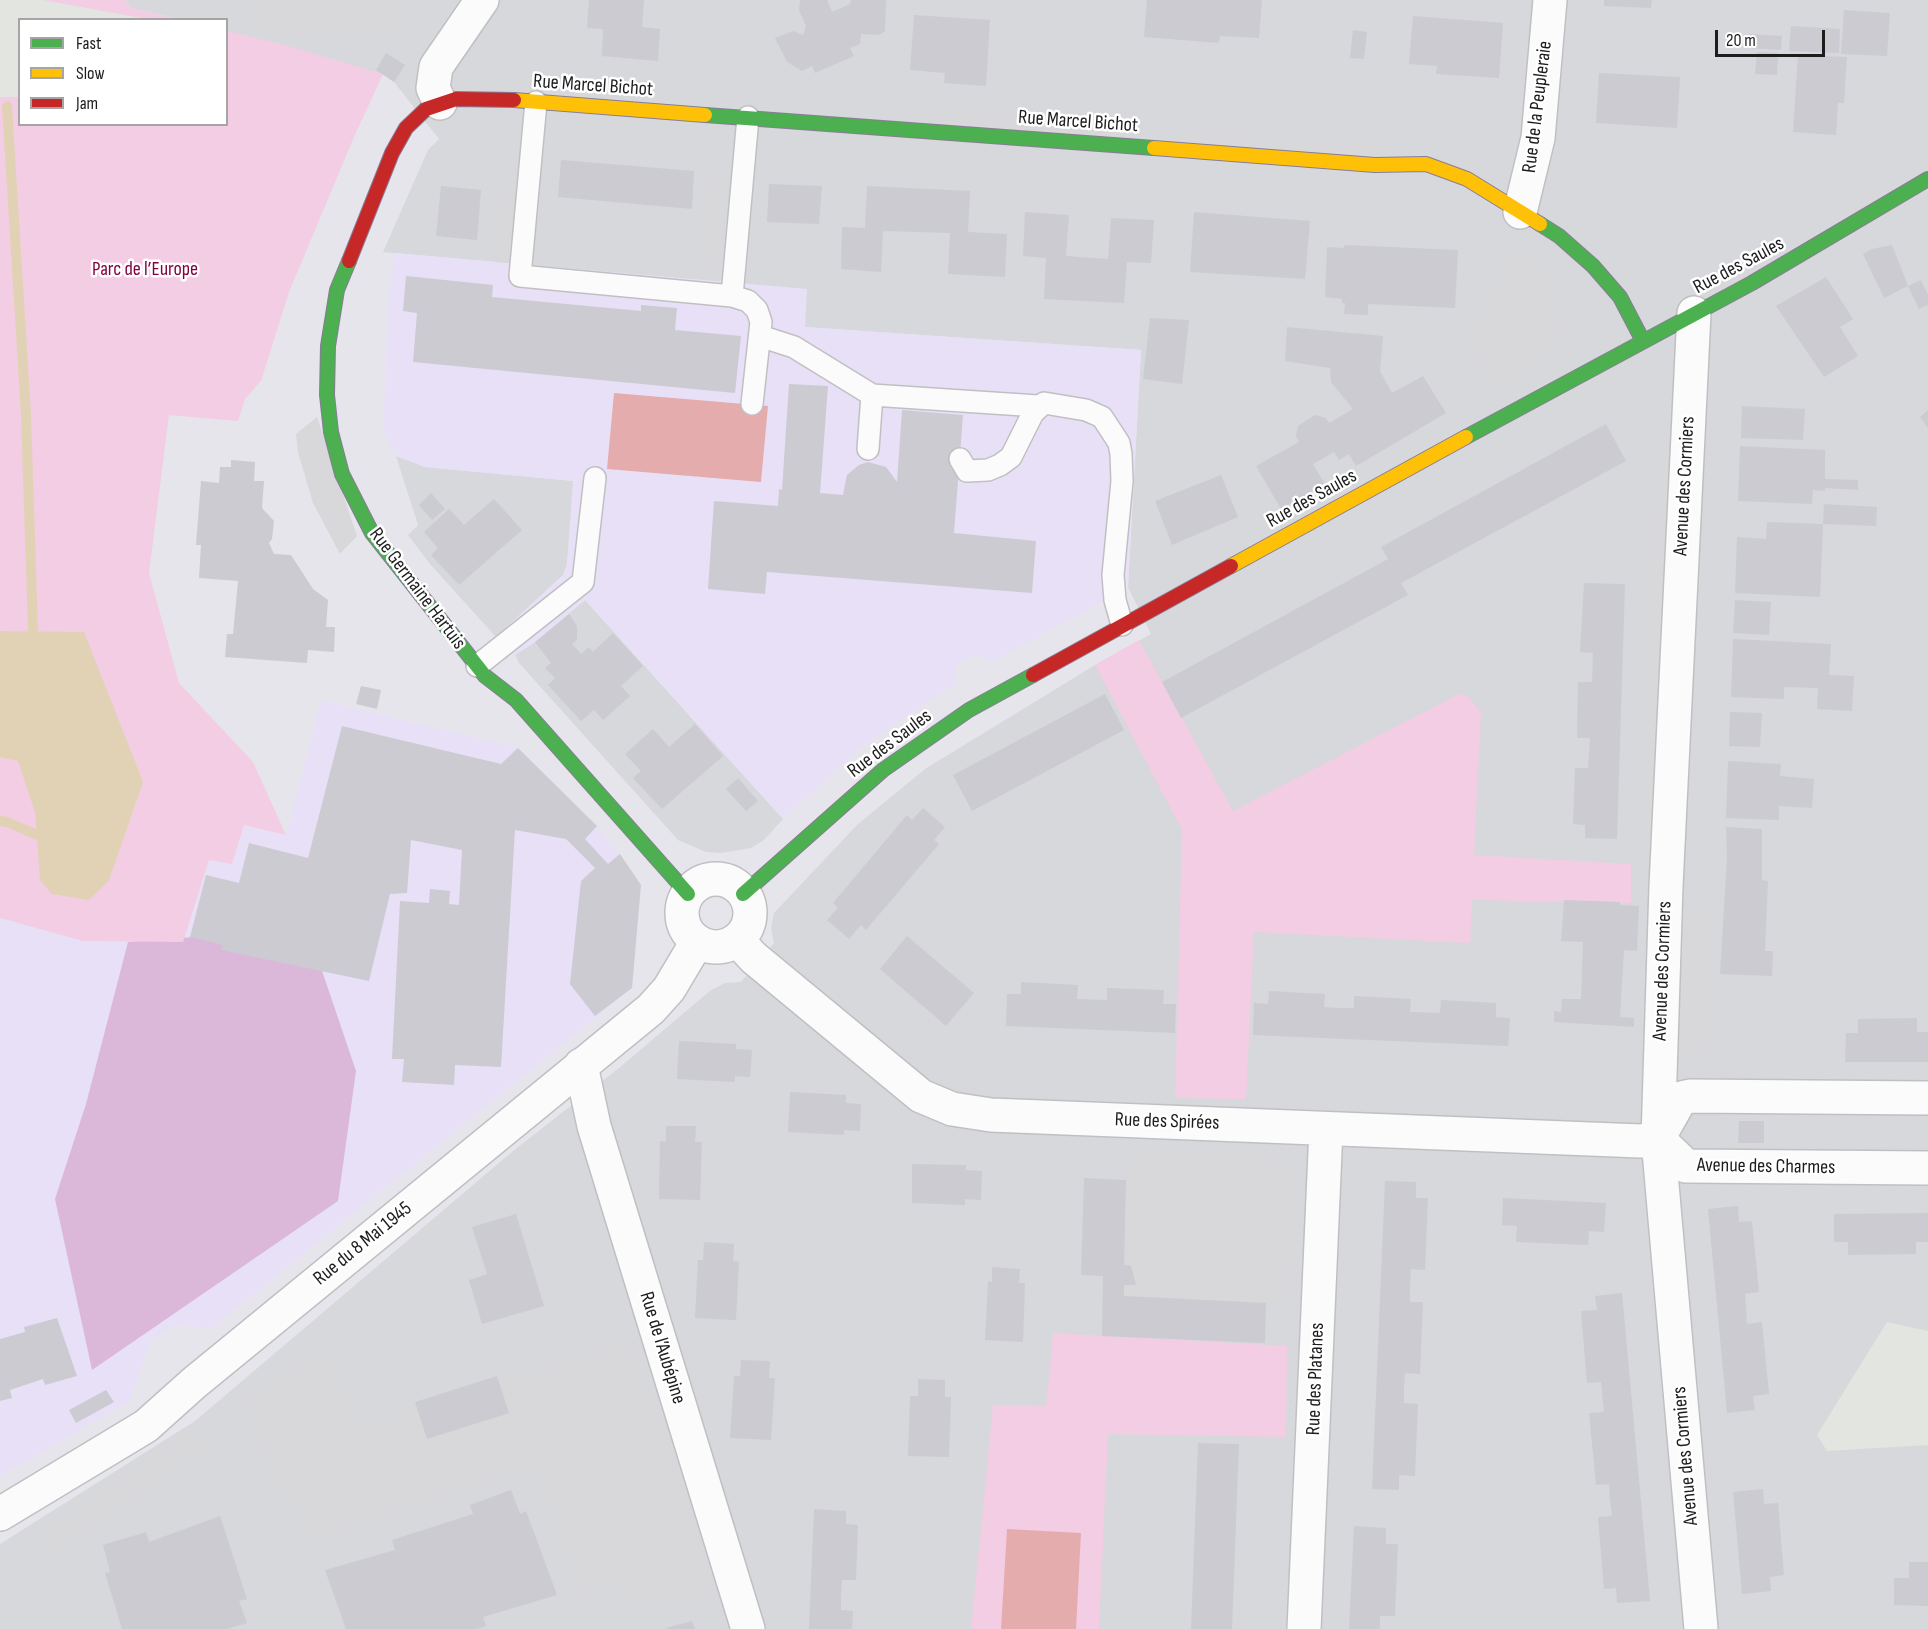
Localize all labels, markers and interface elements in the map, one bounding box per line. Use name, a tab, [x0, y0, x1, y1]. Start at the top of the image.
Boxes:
legend	[18, 18, 228, 126]
scale bar	[1718, 18, 1828, 56]
text: 20 m	[1726, 30, 1756, 51]
text: Fast	[76, 33, 101, 54]
street label: Rue de la Peupleraie	[1518, 40, 1558, 174]
text: Slow	[76, 63, 105, 84]
street label: Rue Marcel Bichot	[532, 70, 654, 102]
text: Jam	[76, 93, 98, 114]
street label: Rue Marcel Bichot	[1017, 106, 1139, 138]
street label: Rue des Saules	[1690, 232, 1788, 300]
park label: Parc de l’Europe	[92, 258, 198, 282]
street label: Avenue des Cormiers	[1669, 416, 1701, 556]
street label: Rue des Saules	[1263, 464, 1361, 534]
street label: Rue Germaine Hartuis	[364, 524, 470, 654]
street label: Rue des Saules	[843, 705, 937, 783]
street label: Avenue des Cormiers	[1649, 901, 1677, 1041]
street label: Rue des Spirées	[1114, 1108, 1220, 1136]
street label: Avenue des Charmes	[1697, 1154, 1835, 1180]
street label: Rue du 8 Mai 1945	[309, 1197, 417, 1291]
street label: Rue de l’Aubépine	[634, 1289, 690, 1407]
street label: Rue des Platanes	[1302, 1322, 1330, 1436]
street label: Avenue des Cormiers	[1668, 1385, 1704, 1527]

